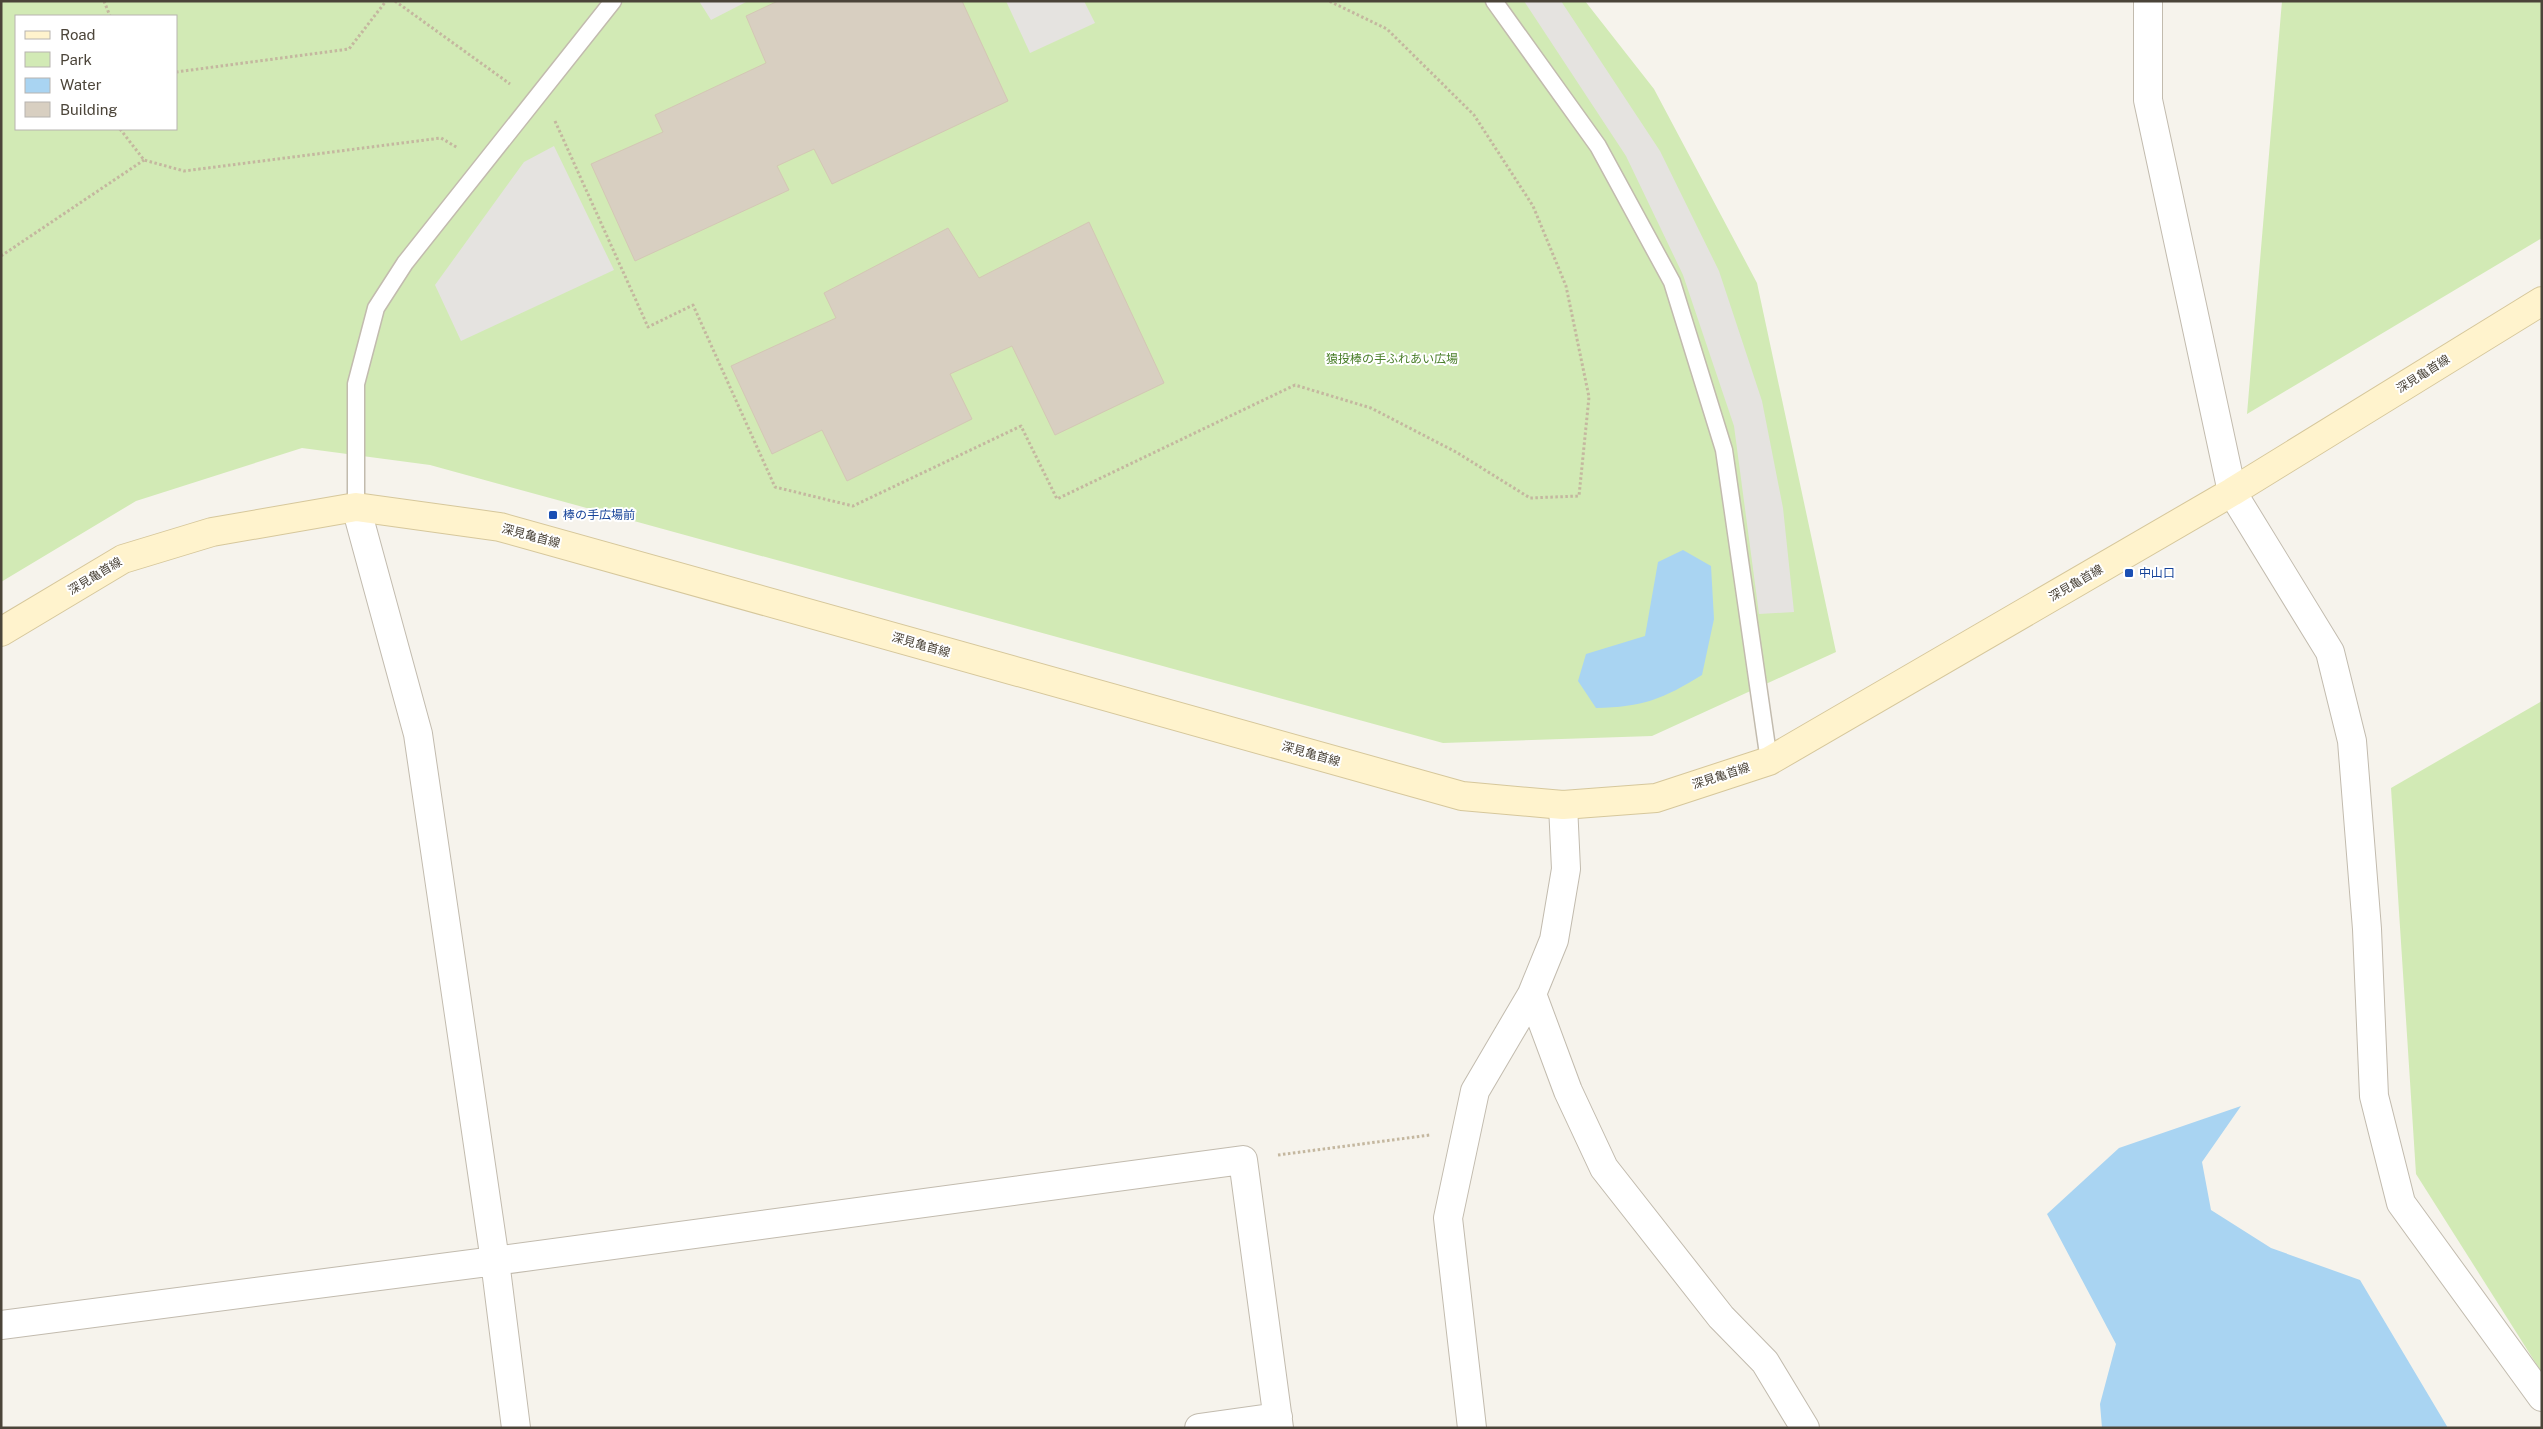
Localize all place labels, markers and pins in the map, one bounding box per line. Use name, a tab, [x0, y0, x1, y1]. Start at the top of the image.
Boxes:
place label: 棒の手広場前	[563, 508, 635, 522]
marker: 棒の手広場前	[547, 509, 559, 521]
place label: 中山口	[2139, 566, 2175, 580]
marker: 中山口	[2123, 567, 2135, 579]

